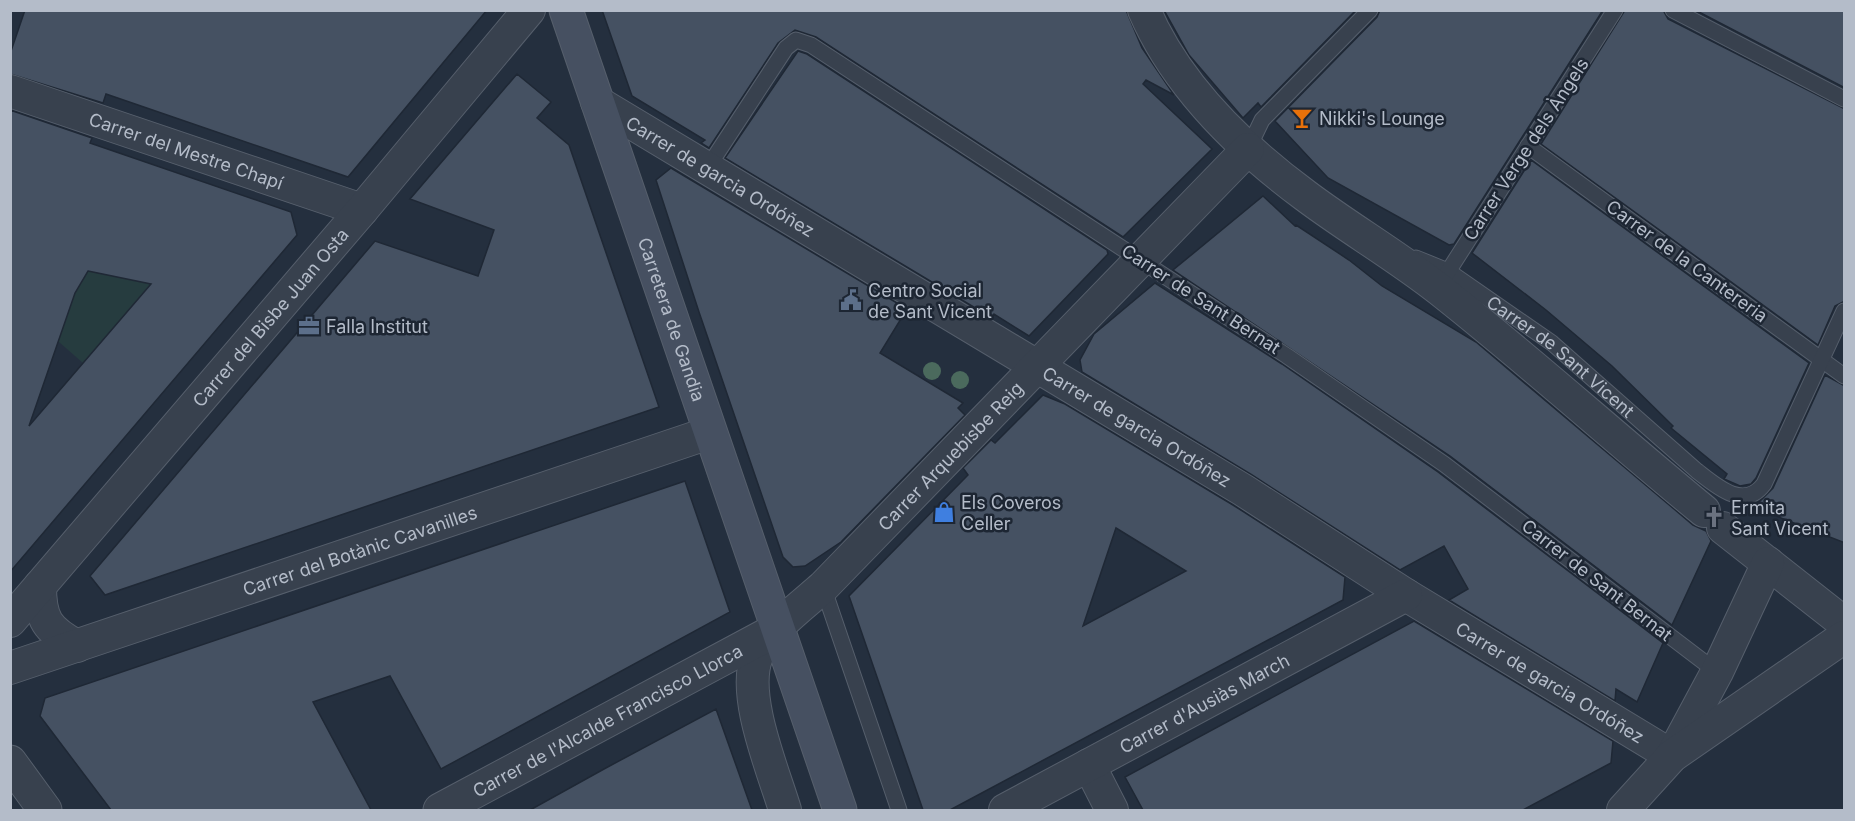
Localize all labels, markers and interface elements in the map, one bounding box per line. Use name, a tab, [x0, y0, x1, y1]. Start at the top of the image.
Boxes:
street label: Carrer Verge dels Àngels	[1458, 53, 1593, 244]
bar icon: Nikki's Lounge	[1290, 106, 1314, 130]
street label: Carrer del Mestre Chapí	[86, 108, 287, 193]
place label: Nikki's Lounge	[1319, 108, 1445, 129]
street label: Carrer de garcia Ordóñez	[622, 112, 818, 241]
street label: Carrer de la Cantereria	[1602, 196, 1772, 326]
street label: Carrer del Bisbe Juan Osta	[188, 224, 352, 411]
street label: Carretera de Gandia	[634, 235, 710, 404]
street label: Carrer de Sant Bernat	[1118, 240, 1284, 358]
place label: Centro Social de Sant Vicent	[868, 280, 992, 322]
public building icon: Centro Social de Sant Vicent	[839, 288, 863, 312]
street label: Carrer de Sant Vicent	[1483, 291, 1639, 421]
office icon: Falla Institut	[297, 314, 321, 338]
place label: Falla Institut	[326, 316, 428, 337]
street label: Carrer de garcia Ordóñez	[1039, 362, 1235, 491]
street label: Carrer Arquebisbe Reig	[873, 377, 1027, 535]
place label: Els Coveros Celler	[961, 492, 1061, 534]
place label: Ermita Sant Vicent	[1731, 497, 1828, 539]
shop icon: Els Coveros Celler	[932, 500, 956, 524]
street label: Carrer del Botànic Cavanilles	[240, 501, 480, 600]
church icon: Ermita Sant Vicent	[1702, 505, 1726, 529]
street label: Carrer de Sant Bernat	[1518, 515, 1676, 645]
street label: Carrer de garcia Ordóñez	[1452, 617, 1648, 747]
street label: Carrer de l'Alcalde Francisco Llorca	[469, 640, 746, 801]
street label: Carrer d'Ausiàs March	[1116, 649, 1293, 757]

